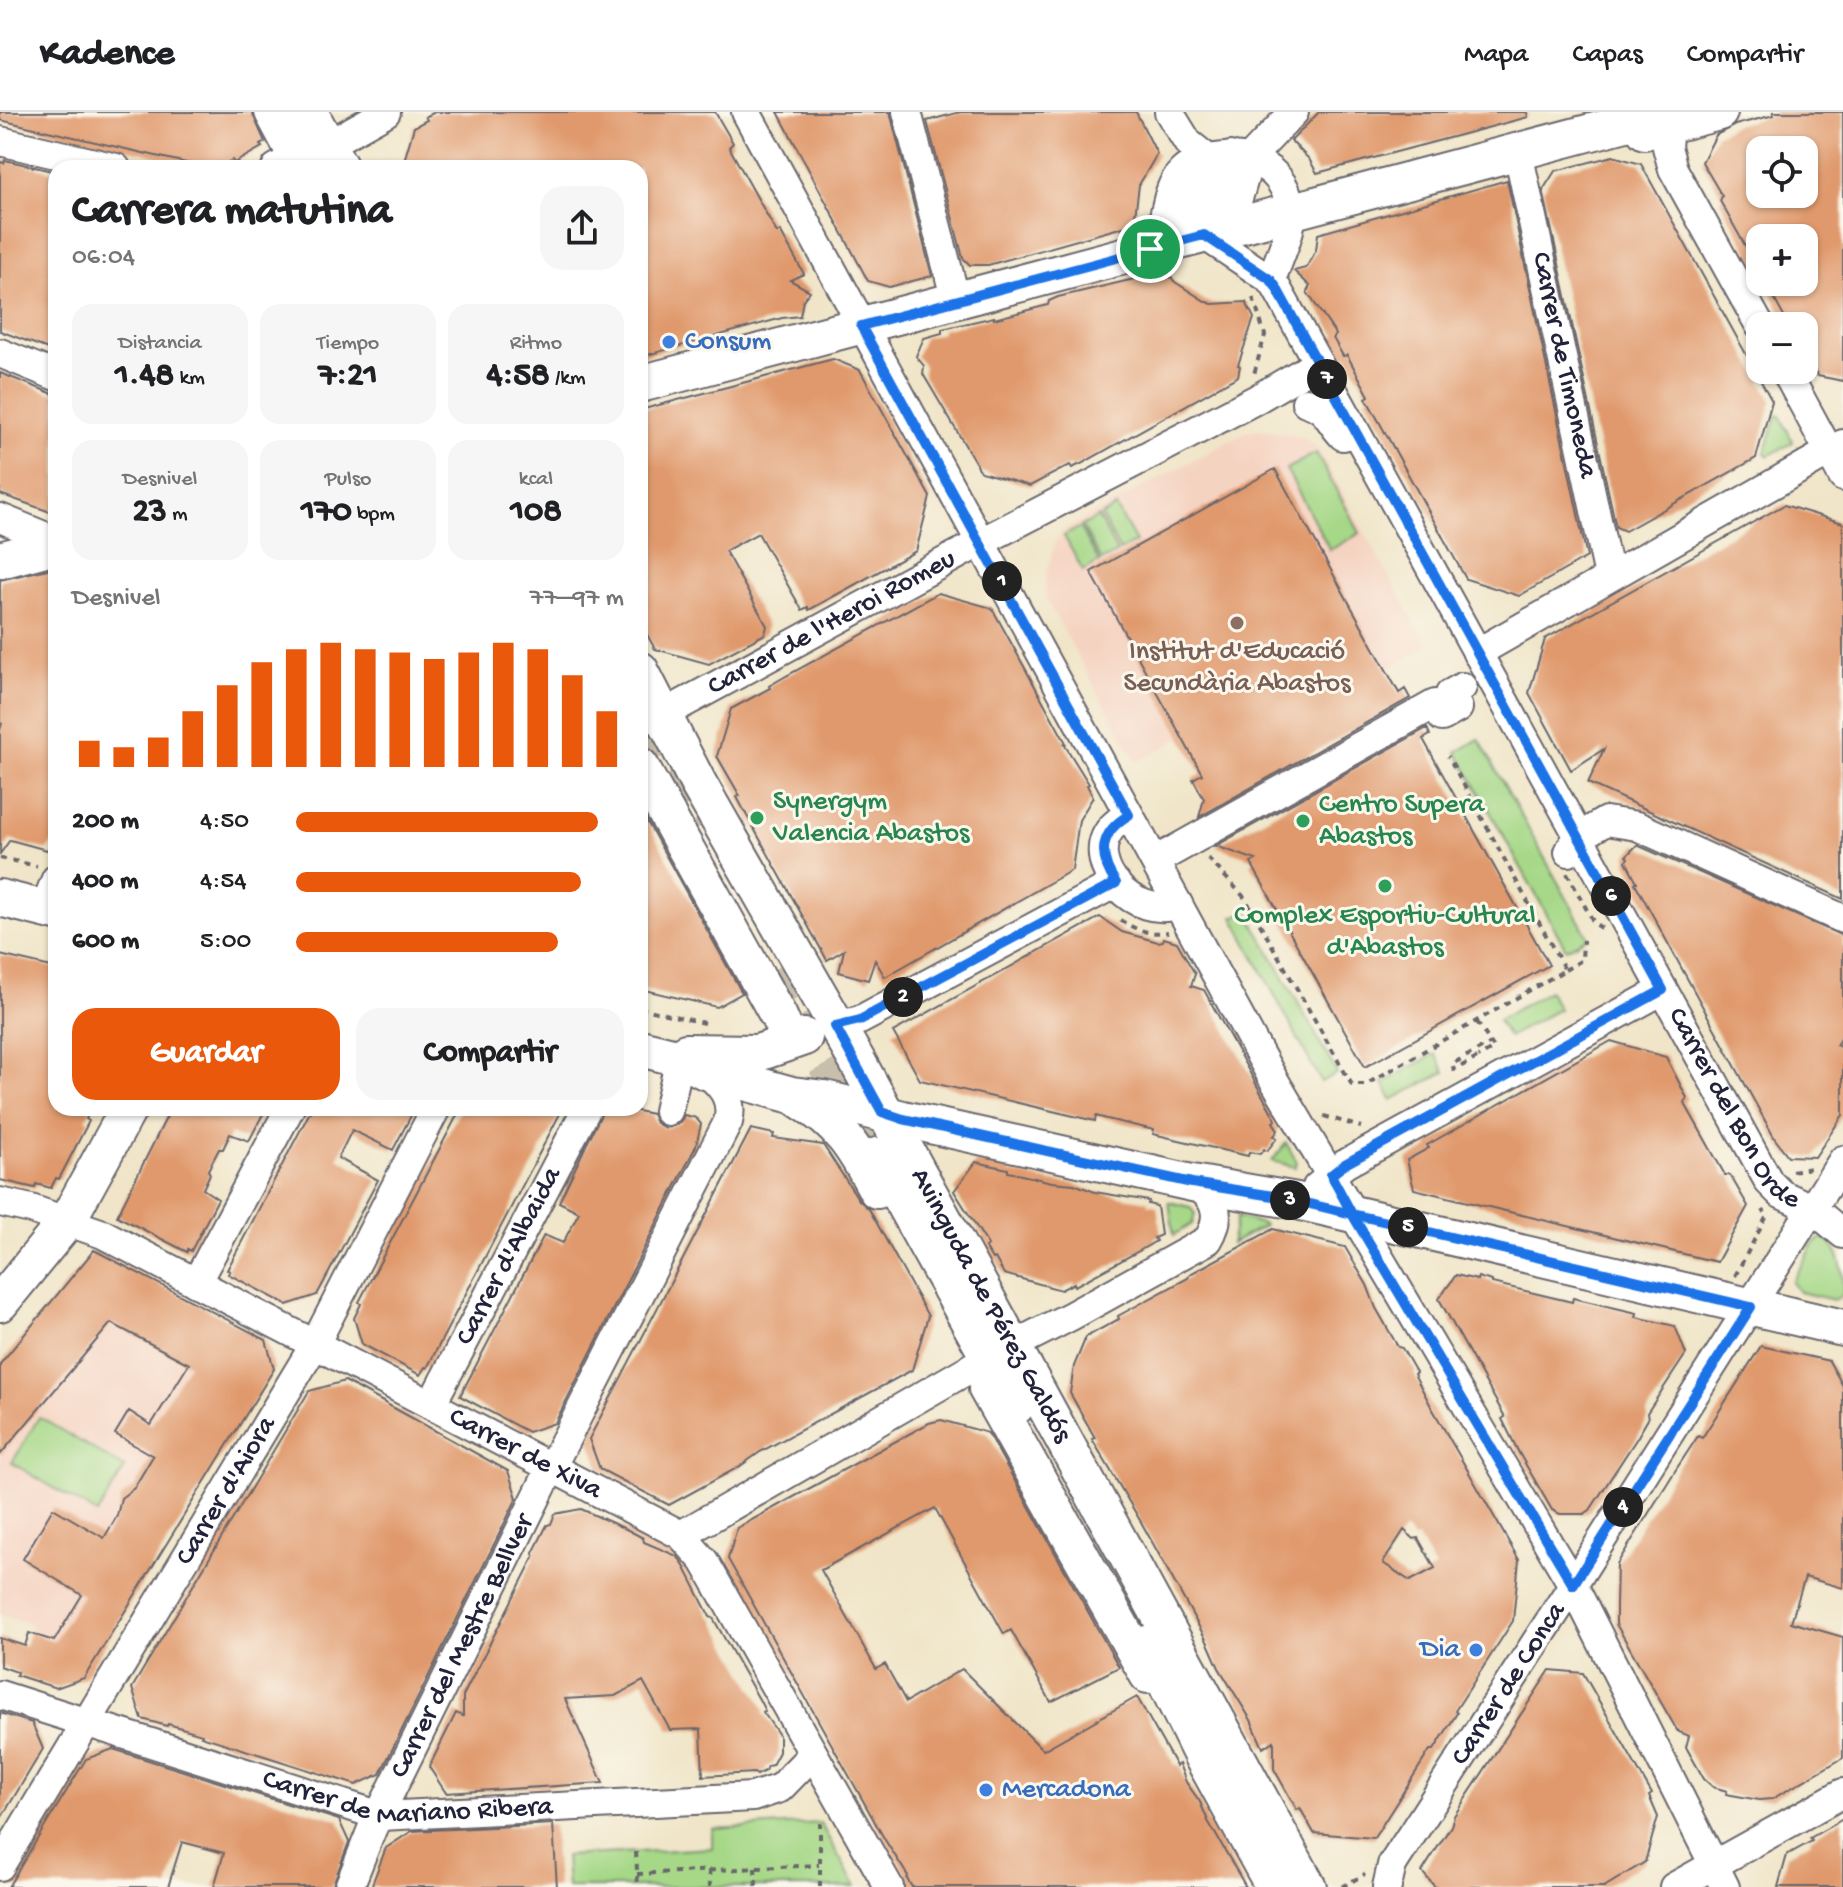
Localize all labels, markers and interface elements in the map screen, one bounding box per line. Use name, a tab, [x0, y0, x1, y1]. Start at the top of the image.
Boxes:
text: Kadence	[40, 33, 174, 77]
text: Mapa	[1464, 39, 1528, 72]
text: Capas	[1572, 39, 1643, 72]
text: Compartir	[1687, 39, 1803, 72]
map controls	[1746, 136, 1818, 384]
button: locate	[1746, 136, 1818, 208]
button: share	[540, 186, 624, 270]
text: Carrera matutina	[72, 187, 392, 239]
pin	[1116, 215, 1184, 283]
button: +	[1746, 224, 1818, 296]
icon: arrive	[1128, 227, 1172, 271]
text: 06:04	[72, 243, 135, 274]
street label: Carrer de Timoneda	[1523, 249, 1604, 483]
button: −	[1746, 312, 1818, 384]
place label: Consum	[685, 326, 771, 359]
text: Distancia	[118, 331, 202, 357]
text: Tiempo	[317, 331, 379, 357]
text: Ritmo	[510, 331, 562, 357]
marker: Consum	[660, 333, 678, 351]
text: 1.48	[115, 357, 174, 397]
text: 7:21	[319, 357, 377, 397]
text: 4:58	[486, 357, 550, 397]
pin: 7	[1307, 359, 1347, 399]
text: km	[174, 366, 205, 392]
text: /km	[550, 366, 586, 392]
text: 7	[1321, 366, 1333, 392]
text: Desnivel	[123, 467, 197, 493]
text: Pulso	[325, 467, 371, 493]
text: kcal	[519, 467, 553, 493]
text: 23	[132, 493, 167, 533]
text: 170	[301, 493, 352, 533]
text: 108	[510, 493, 562, 533]
text: m	[167, 502, 188, 528]
text: bpm	[352, 502, 395, 528]
street label: Carrer de l'Heroi Romeu	[702, 542, 961, 703]
pin: 1	[982, 561, 1022, 601]
text: 1	[998, 568, 1006, 594]
text: Desnivel	[72, 584, 161, 615]
text: 77–97 m	[530, 584, 624, 615]
marker: Institut d'Educació Secundària Abastos	[1228, 614, 1246, 632]
place label: Institut d'Educació Secundària Abastos	[1124, 636, 1351, 701]
place label: Synergym Valencia Abastos	[772, 786, 970, 851]
place label: Centro Supera Abastos	[1319, 789, 1486, 854]
text: 200 m	[72, 807, 139, 838]
text: 4:50	[200, 807, 249, 838]
marker: Synergym Valencia Abastos	[748, 809, 766, 827]
marker: Centro Supera Abastos	[1294, 812, 1312, 830]
text: 400 m	[72, 867, 138, 898]
text: 4:54	[200, 867, 246, 898]
pin: 6	[1591, 876, 1631, 916]
marker: Complex Esportiu-Cultural d'Abastos	[1376, 877, 1394, 895]
text: 6	[1605, 883, 1617, 909]
place label: Complex Esportiu-Cultural d'Abastos	[1234, 900, 1536, 965]
text: 600 m	[72, 927, 139, 958]
text: 5:00	[200, 927, 251, 958]
pin: 2	[883, 977, 923, 1017]
text: 2	[898, 984, 908, 1010]
street label: Carrer del Bon Orde	[1660, 1002, 1805, 1217]
button: Guardar	[72, 1008, 340, 1100]
button: Compartir	[356, 1008, 624, 1100]
street label: Carrer d'Albaida	[449, 1160, 570, 1351]
street label: Avinguda de Pérez Galdós	[902, 1163, 1079, 1449]
pin: 3	[1270, 1180, 1310, 1220]
text: 3	[1284, 1187, 1296, 1213]
pin: 5	[1388, 1207, 1428, 1247]
text: 5	[1402, 1214, 1414, 1240]
street label: Carrer de Xiva	[443, 1400, 609, 1508]
street label: Carrer d'Aiora	[169, 1409, 285, 1571]
pin: 4	[1603, 1487, 1643, 1527]
text: 4	[1618, 1494, 1628, 1520]
street label: Carrer del Mestre Bellver	[383, 1508, 543, 1784]
street label: Carrer de Conca	[1444, 1595, 1574, 1772]
place label: Dia	[1418, 1634, 1461, 1667]
marker: Dia	[1467, 1641, 1485, 1659]
street label: Carrer de Mariano Ribera	[258, 1763, 555, 1833]
place label: Mercadona	[1002, 1774, 1132, 1807]
marker: Mercadona	[977, 1781, 995, 1799]

